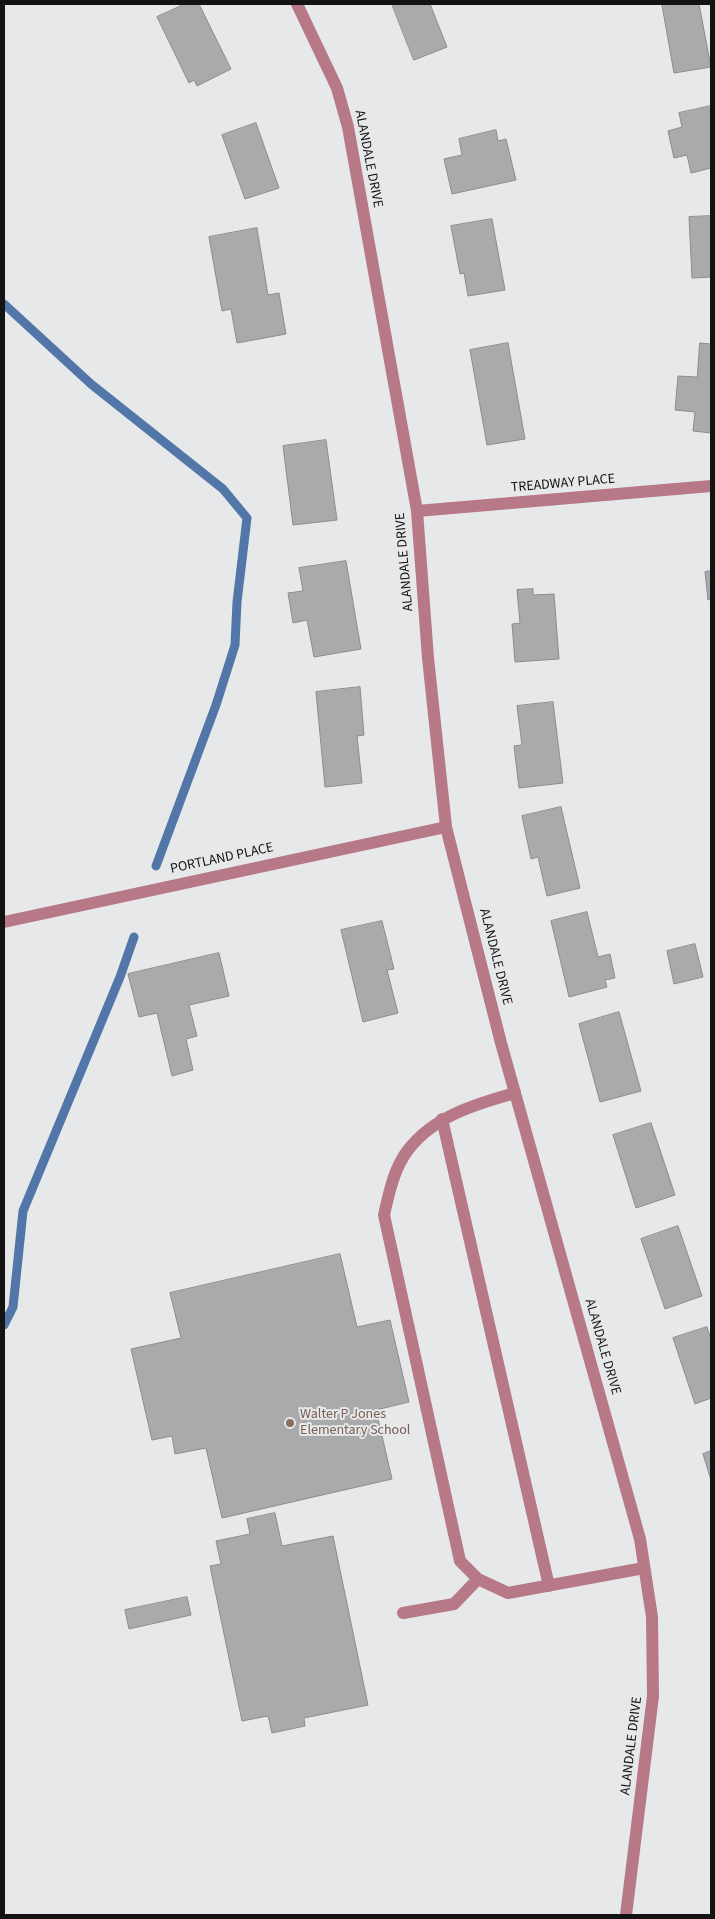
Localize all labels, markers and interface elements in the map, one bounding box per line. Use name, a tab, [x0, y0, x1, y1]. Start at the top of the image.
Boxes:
street label: ALANDALE DRIVE	[350, 109, 386, 209]
street label: TREADWAY PLACE	[510, 471, 616, 497]
street label: ALANDALE DRIVE	[392, 512, 418, 612]
street label: PORTLAND PLACE	[169, 840, 275, 878]
street label: ALANDALE DRIVE	[475, 907, 515, 1007]
street label: ALANDALE DRIVE	[580, 1297, 624, 1397]
place label: Walter P Jones Elementary School	[300, 1407, 410, 1440]
marker: Walter P Jones Elementary School	[284, 1417, 296, 1429]
street label: ALANDALE DRIVE	[618, 1696, 646, 1796]

